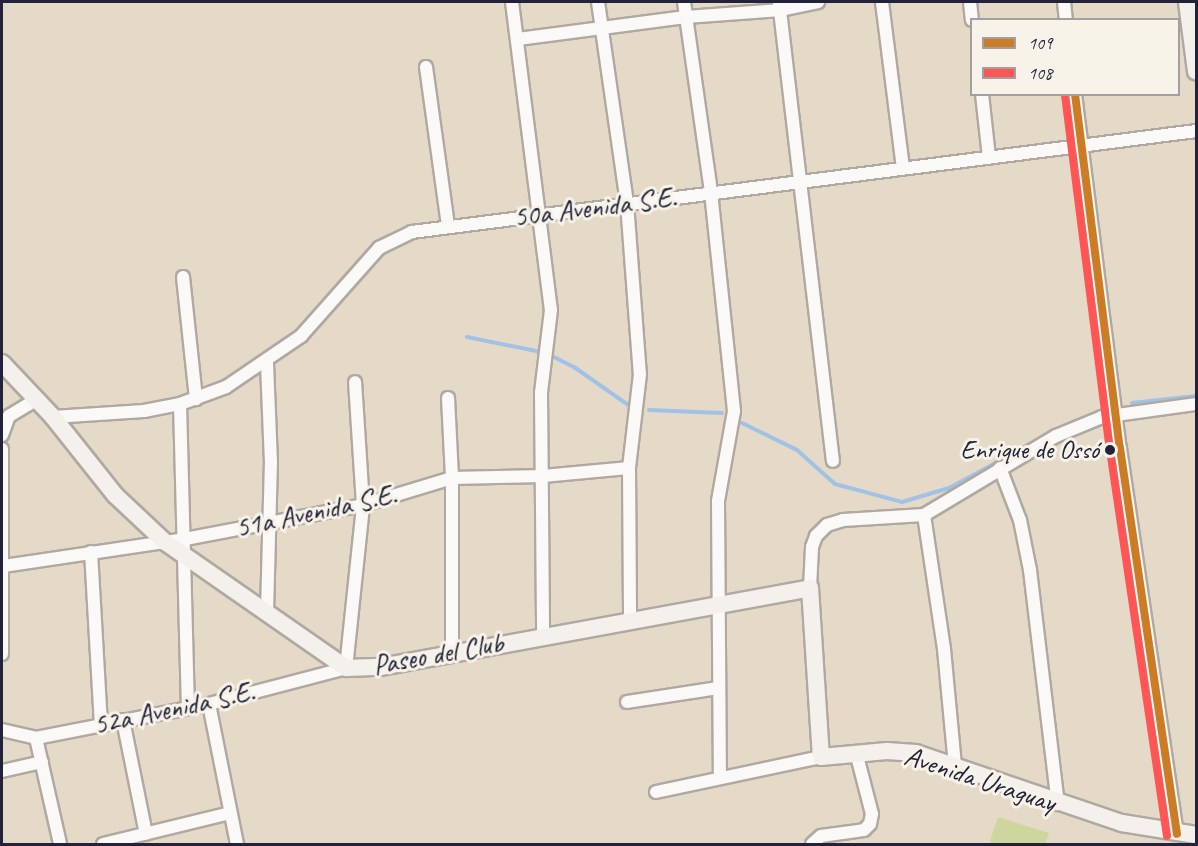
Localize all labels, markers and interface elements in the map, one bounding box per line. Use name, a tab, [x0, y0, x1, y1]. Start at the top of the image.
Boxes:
legend	[970, 18, 1180, 96]
text: 109	[1028, 32, 1052, 54]
text: 108	[1028, 62, 1052, 84]
street label: 50a Avenida S.E.	[512, 180, 678, 234]
place label: Enrique de Ossó	[960, 434, 1099, 466]
marker: Enrique de Ossó	[1104, 444, 1116, 456]
street label: 51a Avenida S.E.	[233, 478, 399, 544]
street label: Paseo del Club	[370, 626, 506, 682]
street label: 52a Avenida S.E.	[91, 675, 257, 741]
street label: Avenida Uraguay	[900, 739, 1060, 819]

